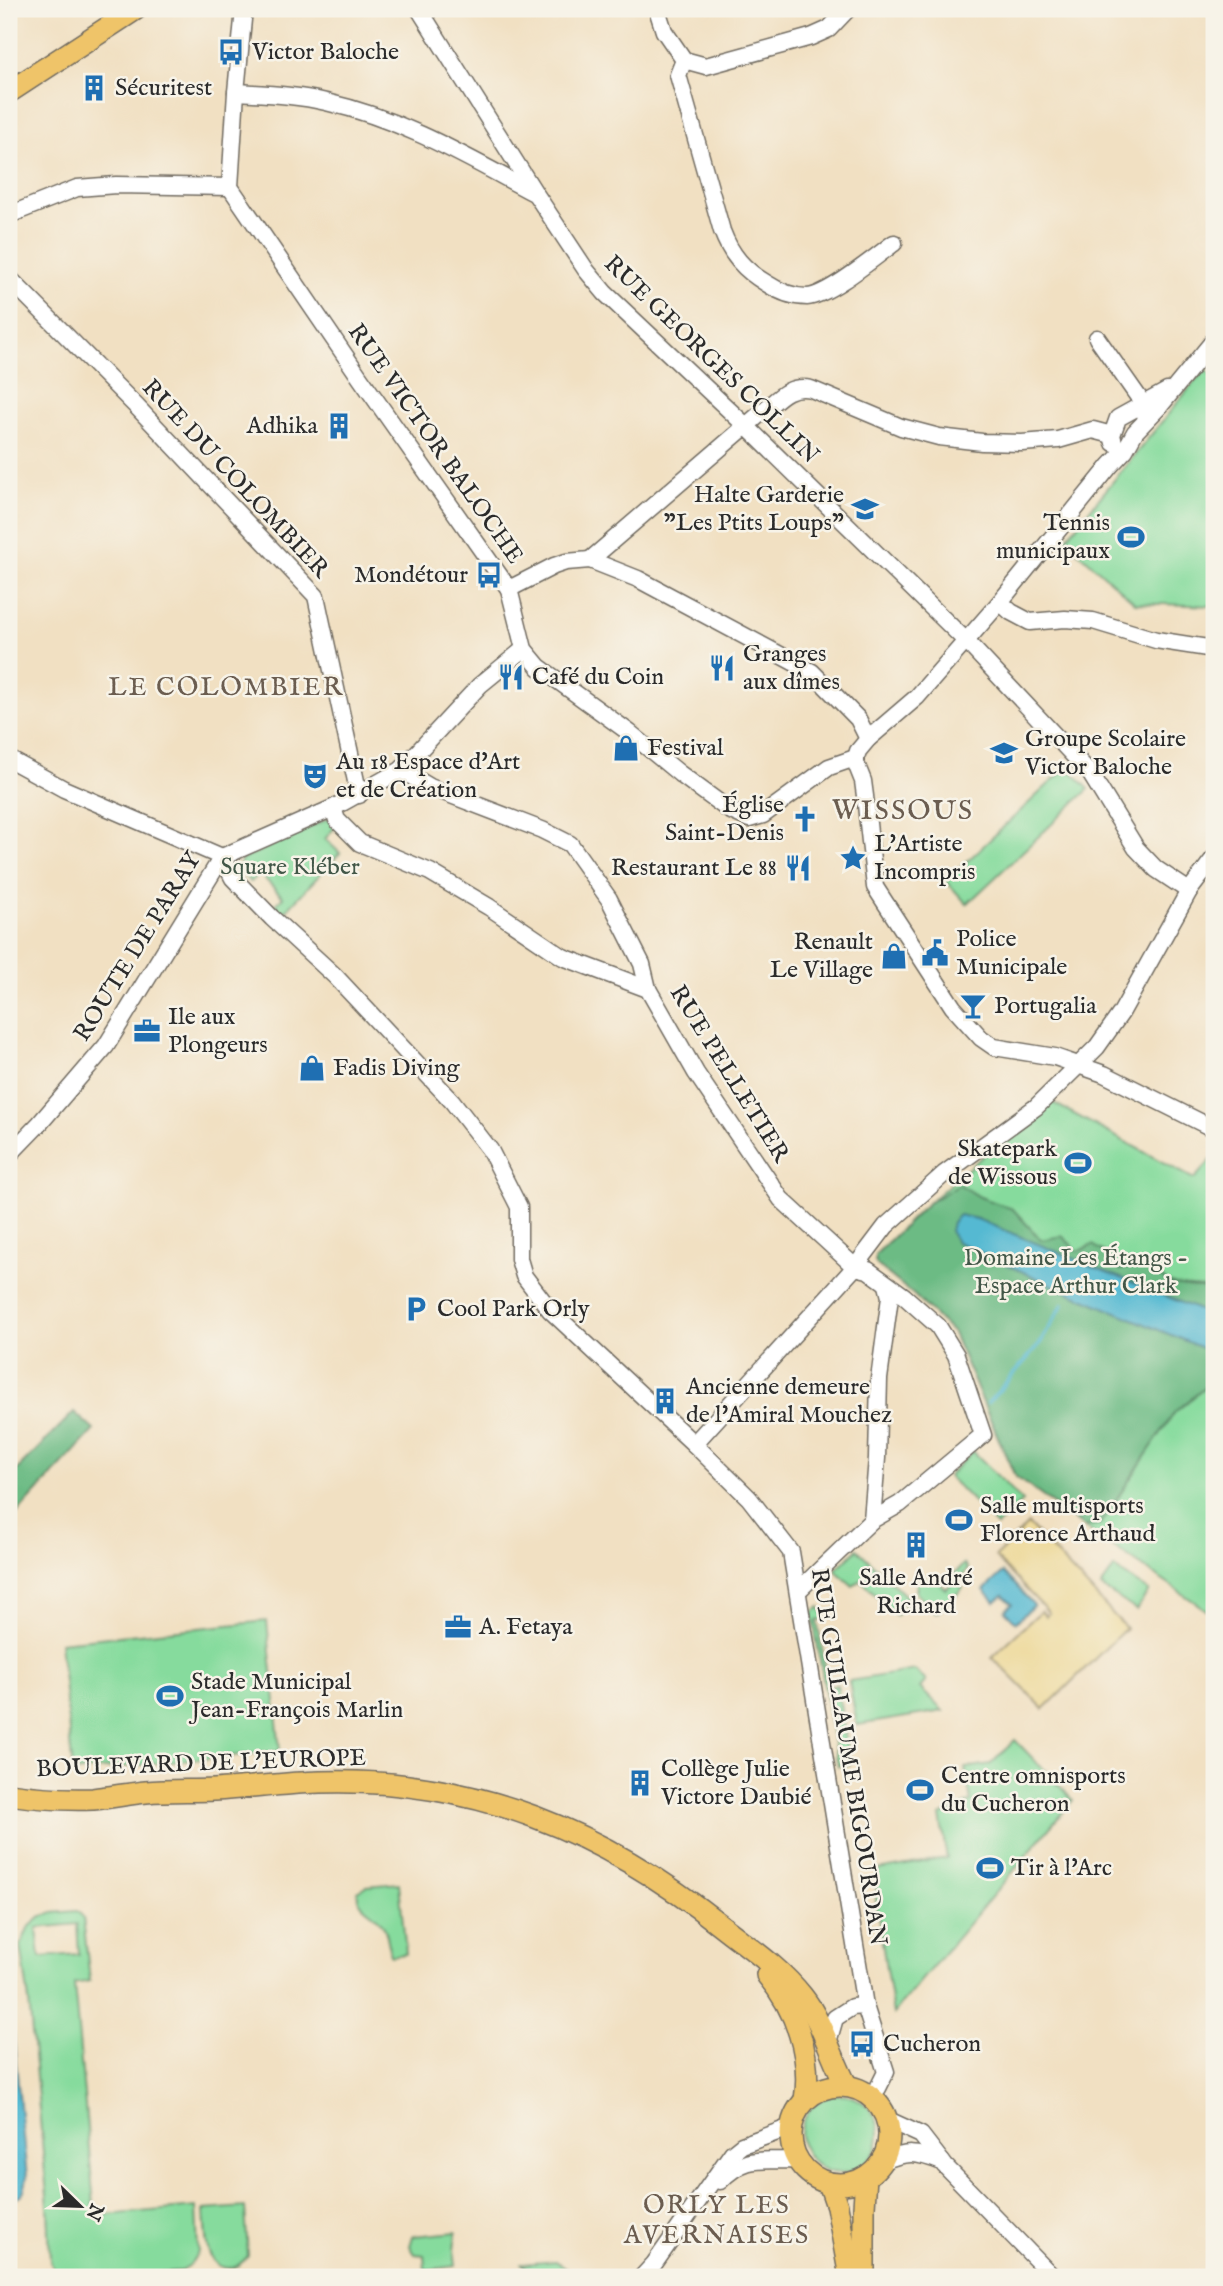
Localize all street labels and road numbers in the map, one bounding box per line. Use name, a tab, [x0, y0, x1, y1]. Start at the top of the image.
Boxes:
street label: RUE GEORGES COLLIN	[597, 249, 825, 471]
street label: RUE VICTOR BALOCHE	[340, 318, 530, 570]
street label: RUE DU COLOMBIER	[135, 373, 336, 586]
street label: ROUTE DE PARAY	[67, 845, 210, 1048]
street label: RUE PELLETIER	[662, 980, 796, 1169]
street label: RUE GUILLAUME BIGOURDAN	[803, 1566, 893, 1948]
street label: BOULEVARD DE L'EUROPE	[35, 1743, 367, 1785]

